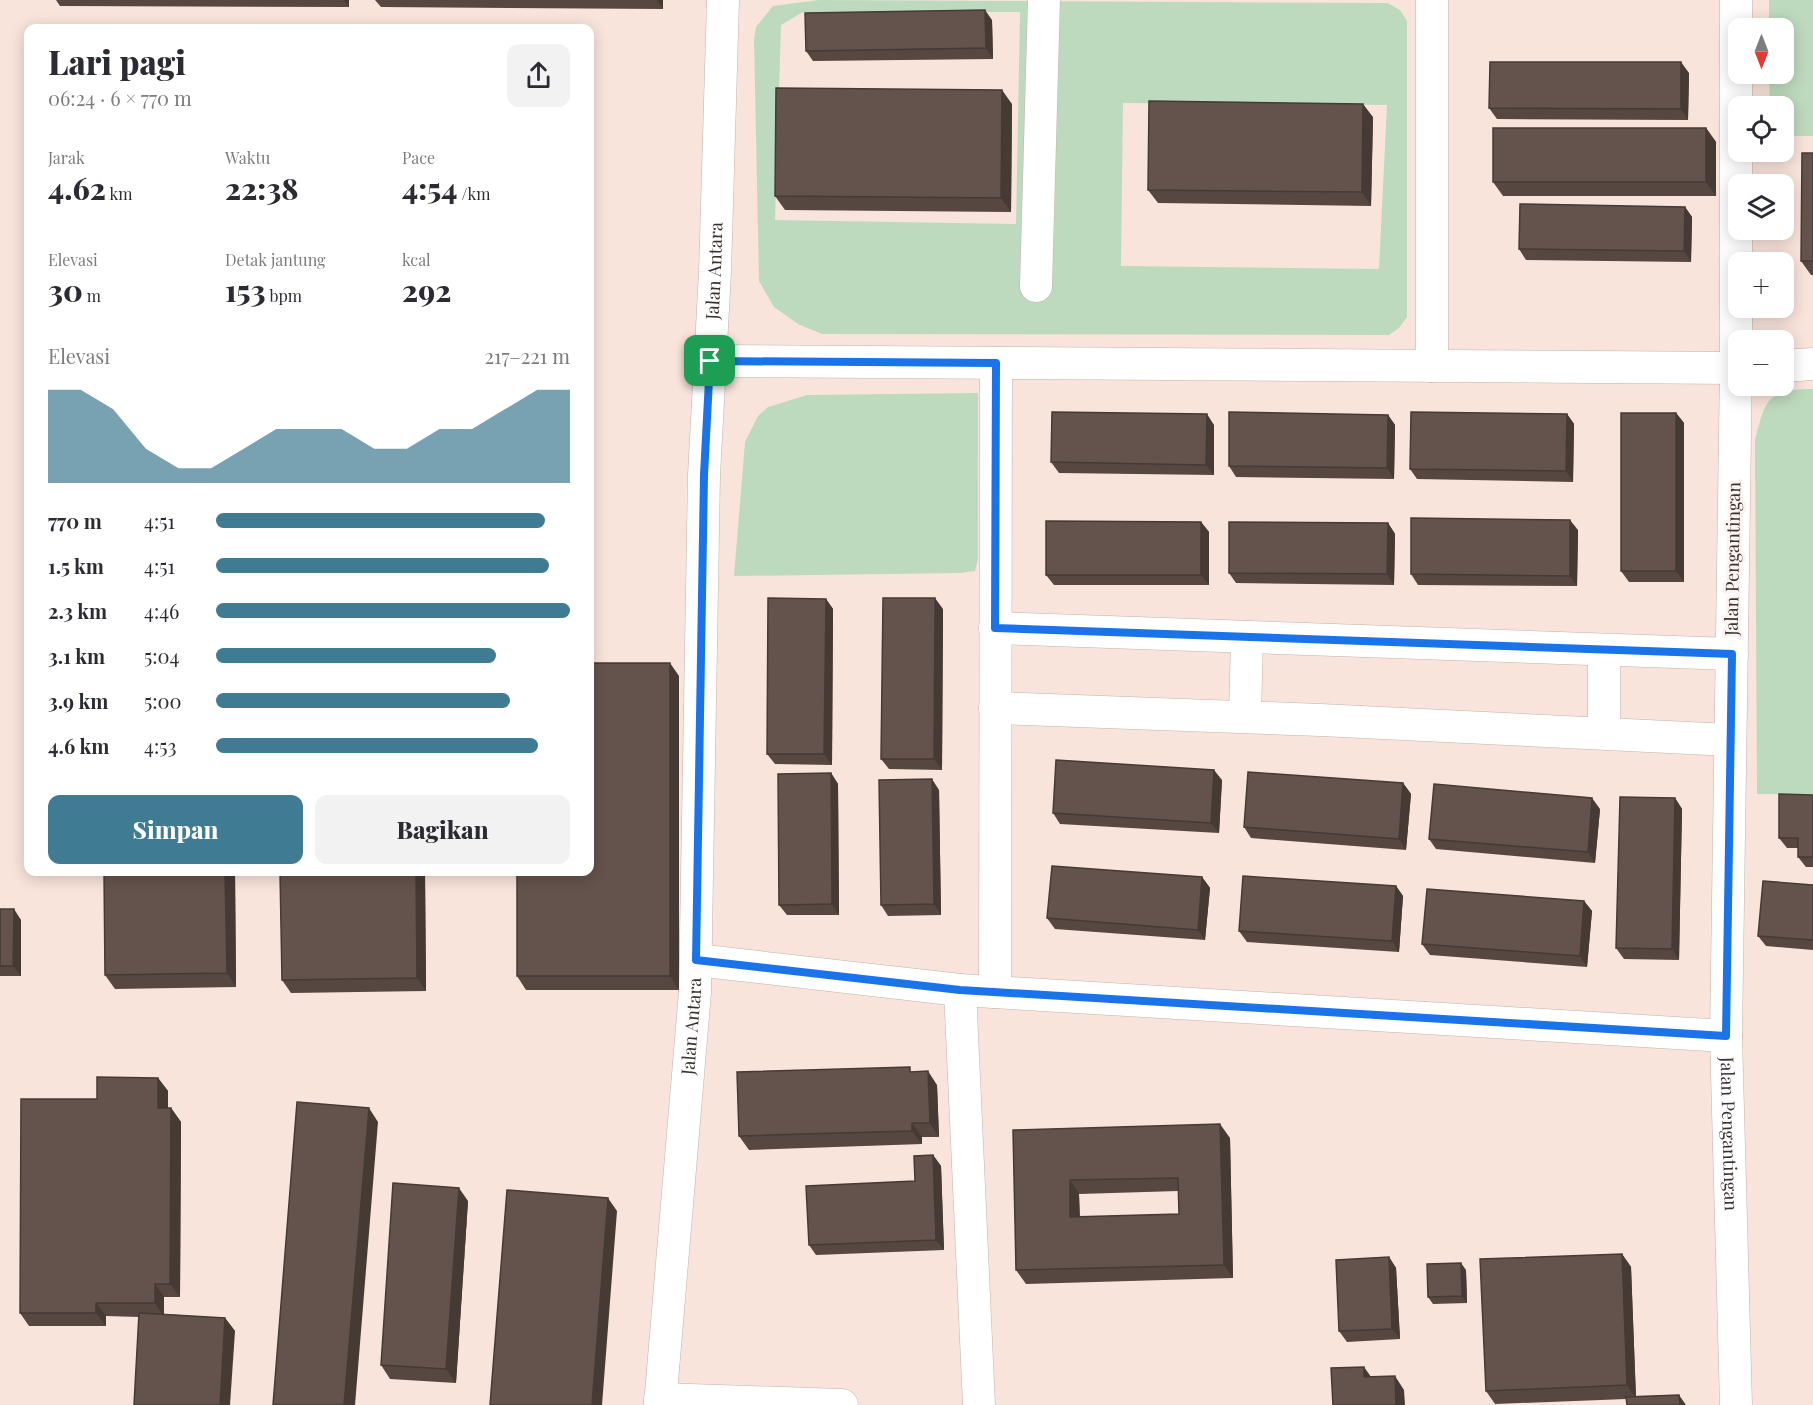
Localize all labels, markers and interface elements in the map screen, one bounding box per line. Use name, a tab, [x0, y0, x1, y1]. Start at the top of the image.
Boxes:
north arrow	[1728, 18, 1794, 84]
map controls	[1728, 18, 1794, 396]
text: Lari pagi	[48, 39, 186, 83]
button: share	[507, 44, 570, 107]
text: 06:24 · 6 × 770 m	[48, 84, 192, 111]
button: locate	[1728, 96, 1794, 162]
text: Jarak	[48, 147, 85, 168]
text: Waktu	[225, 147, 270, 168]
text: Pace	[402, 147, 435, 168]
text: 4.62	[48, 168, 106, 208]
text: 22:38	[225, 168, 298, 208]
text: 4:54	[402, 168, 458, 208]
button: layers	[1728, 174, 1794, 240]
text: km	[106, 183, 132, 204]
text: /km	[458, 183, 490, 204]
street label: Jalan Antara	[699, 222, 727, 321]
text: Elevasi	[48, 249, 98, 270]
text: Detak jantung	[225, 249, 325, 270]
text: kcal	[402, 249, 431, 270]
button: +	[1728, 252, 1794, 318]
text: 30	[48, 270, 83, 310]
text: 153	[225, 270, 266, 310]
text: 292	[402, 270, 451, 310]
text: m	[83, 285, 101, 306]
text: bpm	[266, 285, 302, 306]
button: −	[1728, 330, 1794, 396]
pin	[684, 335, 735, 386]
text: Elevasi	[48, 342, 110, 369]
text: 217–221 m	[484, 342, 570, 369]
icon: arrive	[693, 344, 726, 377]
street label: Jalan Pengantingan	[1719, 482, 1745, 637]
text: 770 m	[48, 507, 102, 534]
text: 4:51	[144, 507, 175, 534]
text: 1.5 km	[48, 552, 104, 579]
text: 4:51	[144, 552, 175, 579]
text: 2.3 km	[48, 597, 107, 624]
text: 4:46	[144, 597, 179, 624]
text: 3.1 km	[48, 642, 105, 669]
text: 5:04	[144, 642, 180, 669]
text: 3.9 km	[48, 687, 108, 714]
text: 5:00	[144, 687, 182, 714]
text: 4.6 km	[48, 732, 109, 759]
text: 4:53	[144, 732, 177, 759]
button: Simpan	[48, 795, 303, 864]
button: Bagikan	[315, 795, 570, 864]
street label: Jalan Antara	[675, 977, 706, 1077]
street label: Jalan Pengantingan	[1716, 1055, 1744, 1211]

